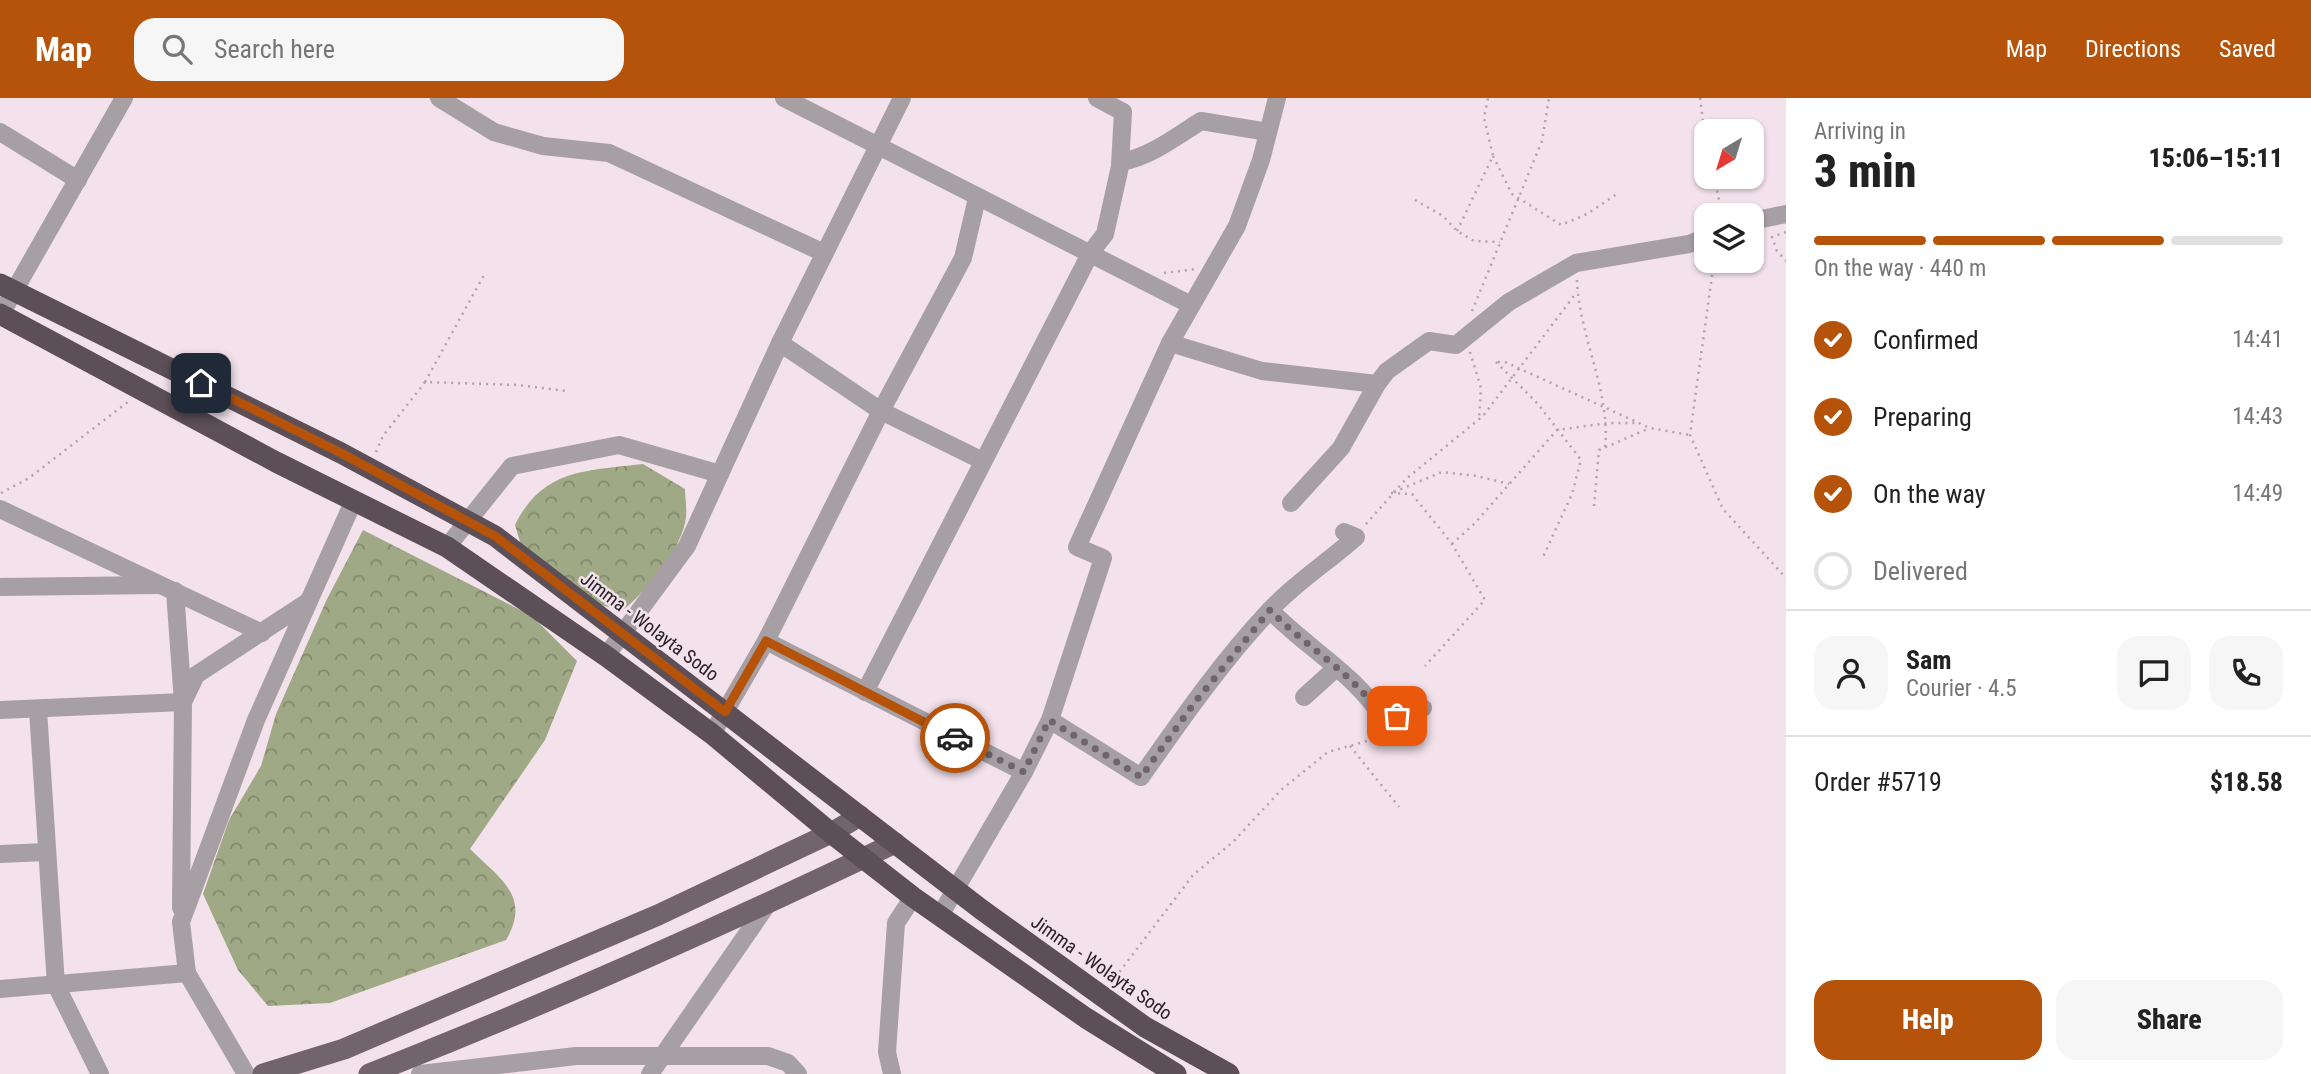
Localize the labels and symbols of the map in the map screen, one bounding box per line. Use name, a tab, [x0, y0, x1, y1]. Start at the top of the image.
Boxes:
north arrow	[1694, 119, 1764, 189]
pin	[171, 353, 231, 413]
street label: Jimma - Wolayta Sodo	[576, 567, 723, 686]
pin	[1367, 686, 1427, 746]
courier	[920, 703, 990, 773]
street label: Jimma - Wolayta Sodo	[1027, 910, 1177, 1025]

